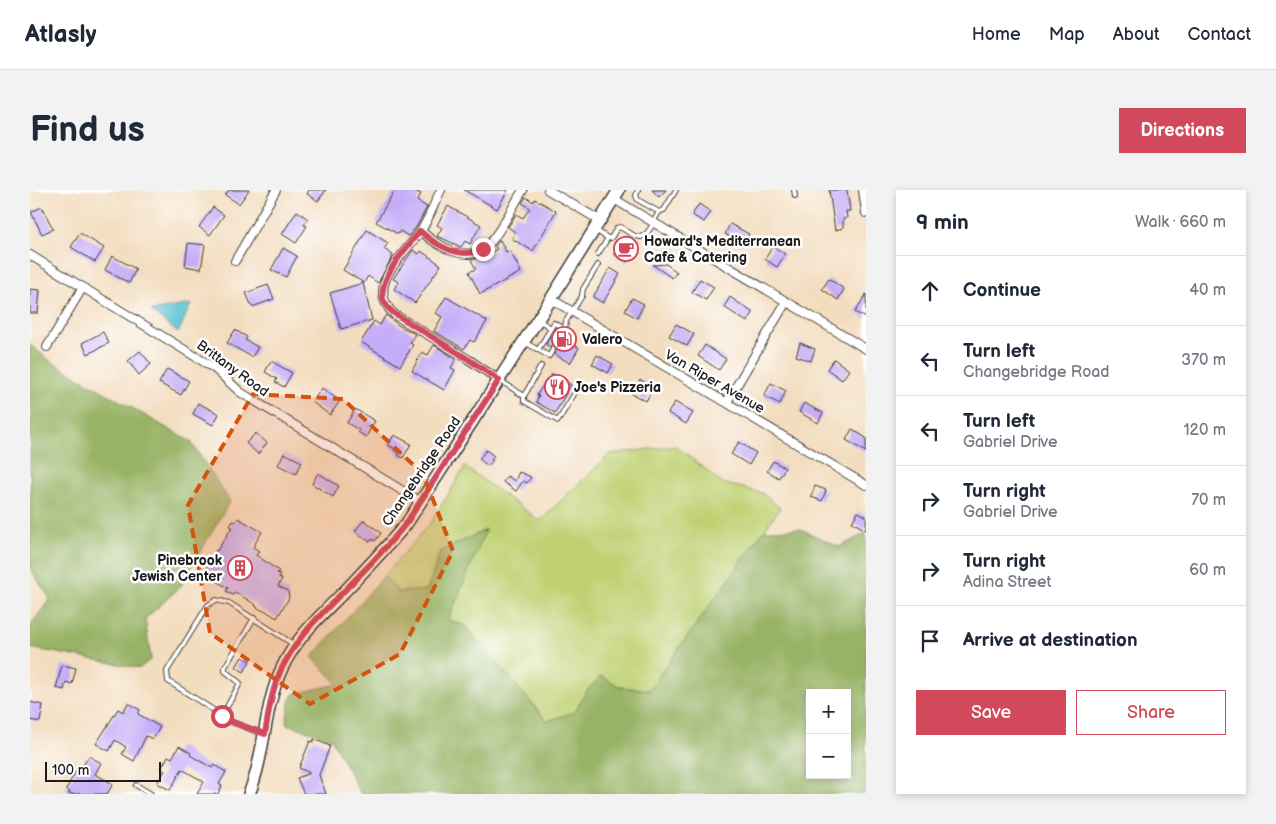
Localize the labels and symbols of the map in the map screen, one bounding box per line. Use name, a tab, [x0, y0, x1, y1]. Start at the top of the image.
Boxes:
place label: Howard's Mediterranean Cafe & Catering	[644, 233, 801, 266]
cafe icon: Howard's Mediterranean Cafe & Catering	[613, 236, 639, 262]
route end	[472, 238, 495, 261]
fuel station icon: Valero	[551, 326, 577, 352]
place label: Valero	[582, 331, 622, 348]
street label: Brittany Road	[193, 337, 272, 400]
street label: Van Riper Avenue	[662, 346, 768, 417]
restaurant icon: Joe's Pizzeria	[544, 374, 570, 400]
place label: Joe's Pizzeria	[574, 379, 661, 396]
street label: Changebridge Road	[379, 413, 464, 529]
place label: Pinebrook Jewish Center	[132, 552, 223, 585]
building icon: Pinebrook Jewish Center	[227, 555, 253, 581]
route start	[211, 705, 234, 728]
scale bar	[45, 759, 161, 782]

